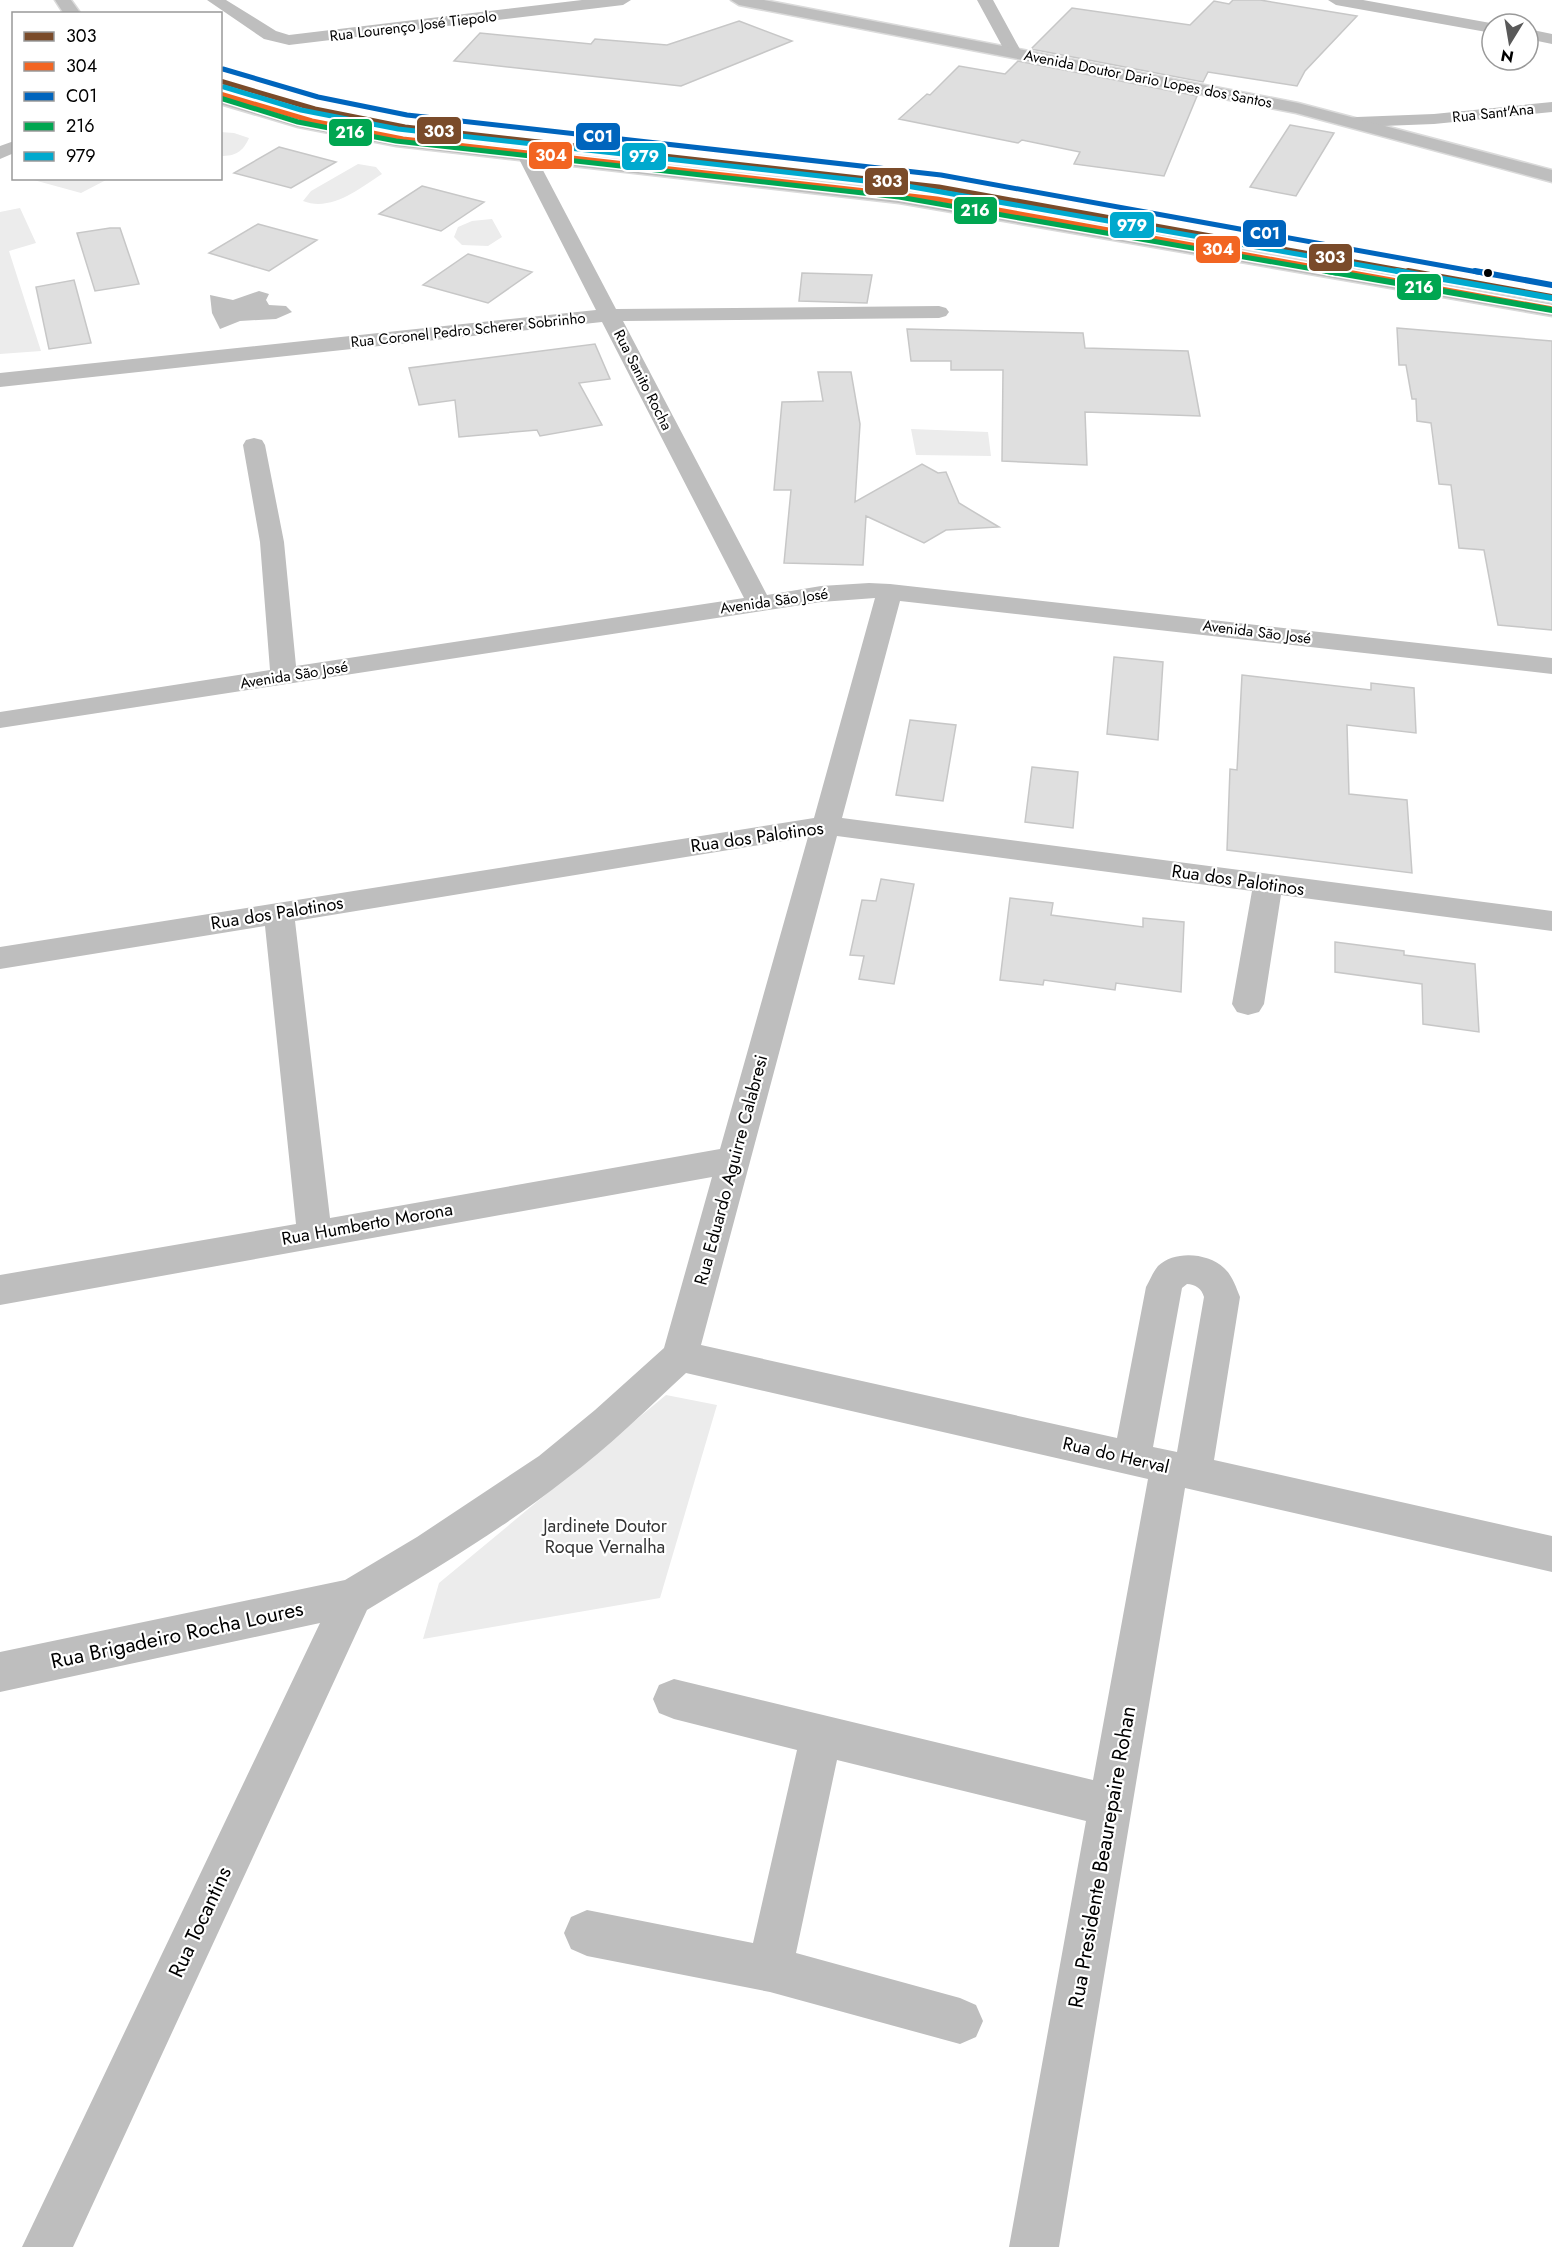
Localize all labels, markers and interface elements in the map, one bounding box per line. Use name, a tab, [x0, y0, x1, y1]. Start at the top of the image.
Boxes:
street label: Rua Lourenço José Tiepolo	[328, 5, 498, 47]
legend	[12, 12, 222, 180]
north arrow	[1480, 12, 1540, 72]
text: 303	[66, 23, 97, 49]
street label: Avenida Doutor Dario Lopes dos Santos	[1022, 44, 1274, 114]
text: N	[1499, 44, 1516, 69]
text: 304	[66, 53, 97, 79]
text: C01	[66, 83, 97, 109]
street label: Rua Sant'Ana	[1451, 98, 1535, 128]
text: 216	[66, 113, 95, 139]
line badge: 303	[416, 116, 462, 145]
line badge: 216	[328, 118, 373, 147]
text: 303	[424, 120, 454, 143]
text: 216	[335, 121, 365, 144]
line badge: C01	[575, 122, 621, 151]
text: C01	[583, 125, 613, 148]
line badge: 304	[528, 141, 573, 170]
line badge: 979	[621, 142, 667, 171]
text: 979	[66, 143, 96, 169]
text: 304	[535, 144, 567, 167]
text: 979	[629, 145, 659, 168]
line badge: 303	[864, 167, 909, 196]
text: 303	[872, 170, 902, 193]
line badge: 216	[953, 196, 998, 225]
text: 216	[960, 199, 990, 222]
line badge: 979	[1109, 211, 1155, 239]
text: 979	[1117, 214, 1147, 237]
line badge: C01	[1242, 219, 1287, 248]
text: C01	[1250, 222, 1280, 245]
line badge: 304	[1195, 235, 1241, 264]
text: 304	[1202, 238, 1234, 261]
line badge: 303	[1308, 243, 1353, 272]
text: 303	[1315, 246, 1345, 269]
unlabelled marker	[1482, 267, 1494, 279]
line badge: 216	[1396, 273, 1442, 301]
text: 216	[1404, 276, 1434, 299]
street label: Rua Coronel Pedro Scherer Sobrinho	[349, 307, 587, 353]
street label: Rua Sanito Rocha	[608, 326, 678, 434]
street label: Avenida São José	[718, 582, 830, 619]
street label: Avenida São José	[1202, 614, 1313, 650]
street label: Avenida São José	[238, 656, 350, 694]
street label: Rua dos Palotinos	[689, 815, 825, 859]
street label: Rua dos Palotinos	[1170, 858, 1306, 902]
street label: Rua dos Palotinos	[209, 890, 345, 936]
street label: Rua Eduardo Aguirre Calabresi	[688, 1052, 774, 1288]
street label: Rua Humberto Morona	[279, 1196, 455, 1252]
street label: Rua do Herval	[1060, 1430, 1172, 1480]
park label: Jardinete Doutor Roque Vernalha	[541, 1513, 668, 1560]
street label: Rua Brigadeiro Rocha Loures	[48, 1594, 306, 1676]
street label: Rua Presidente Beaurepaire Rohan	[1061, 1704, 1143, 2010]
street label: Rua Tocantins	[161, 1862, 239, 1982]

